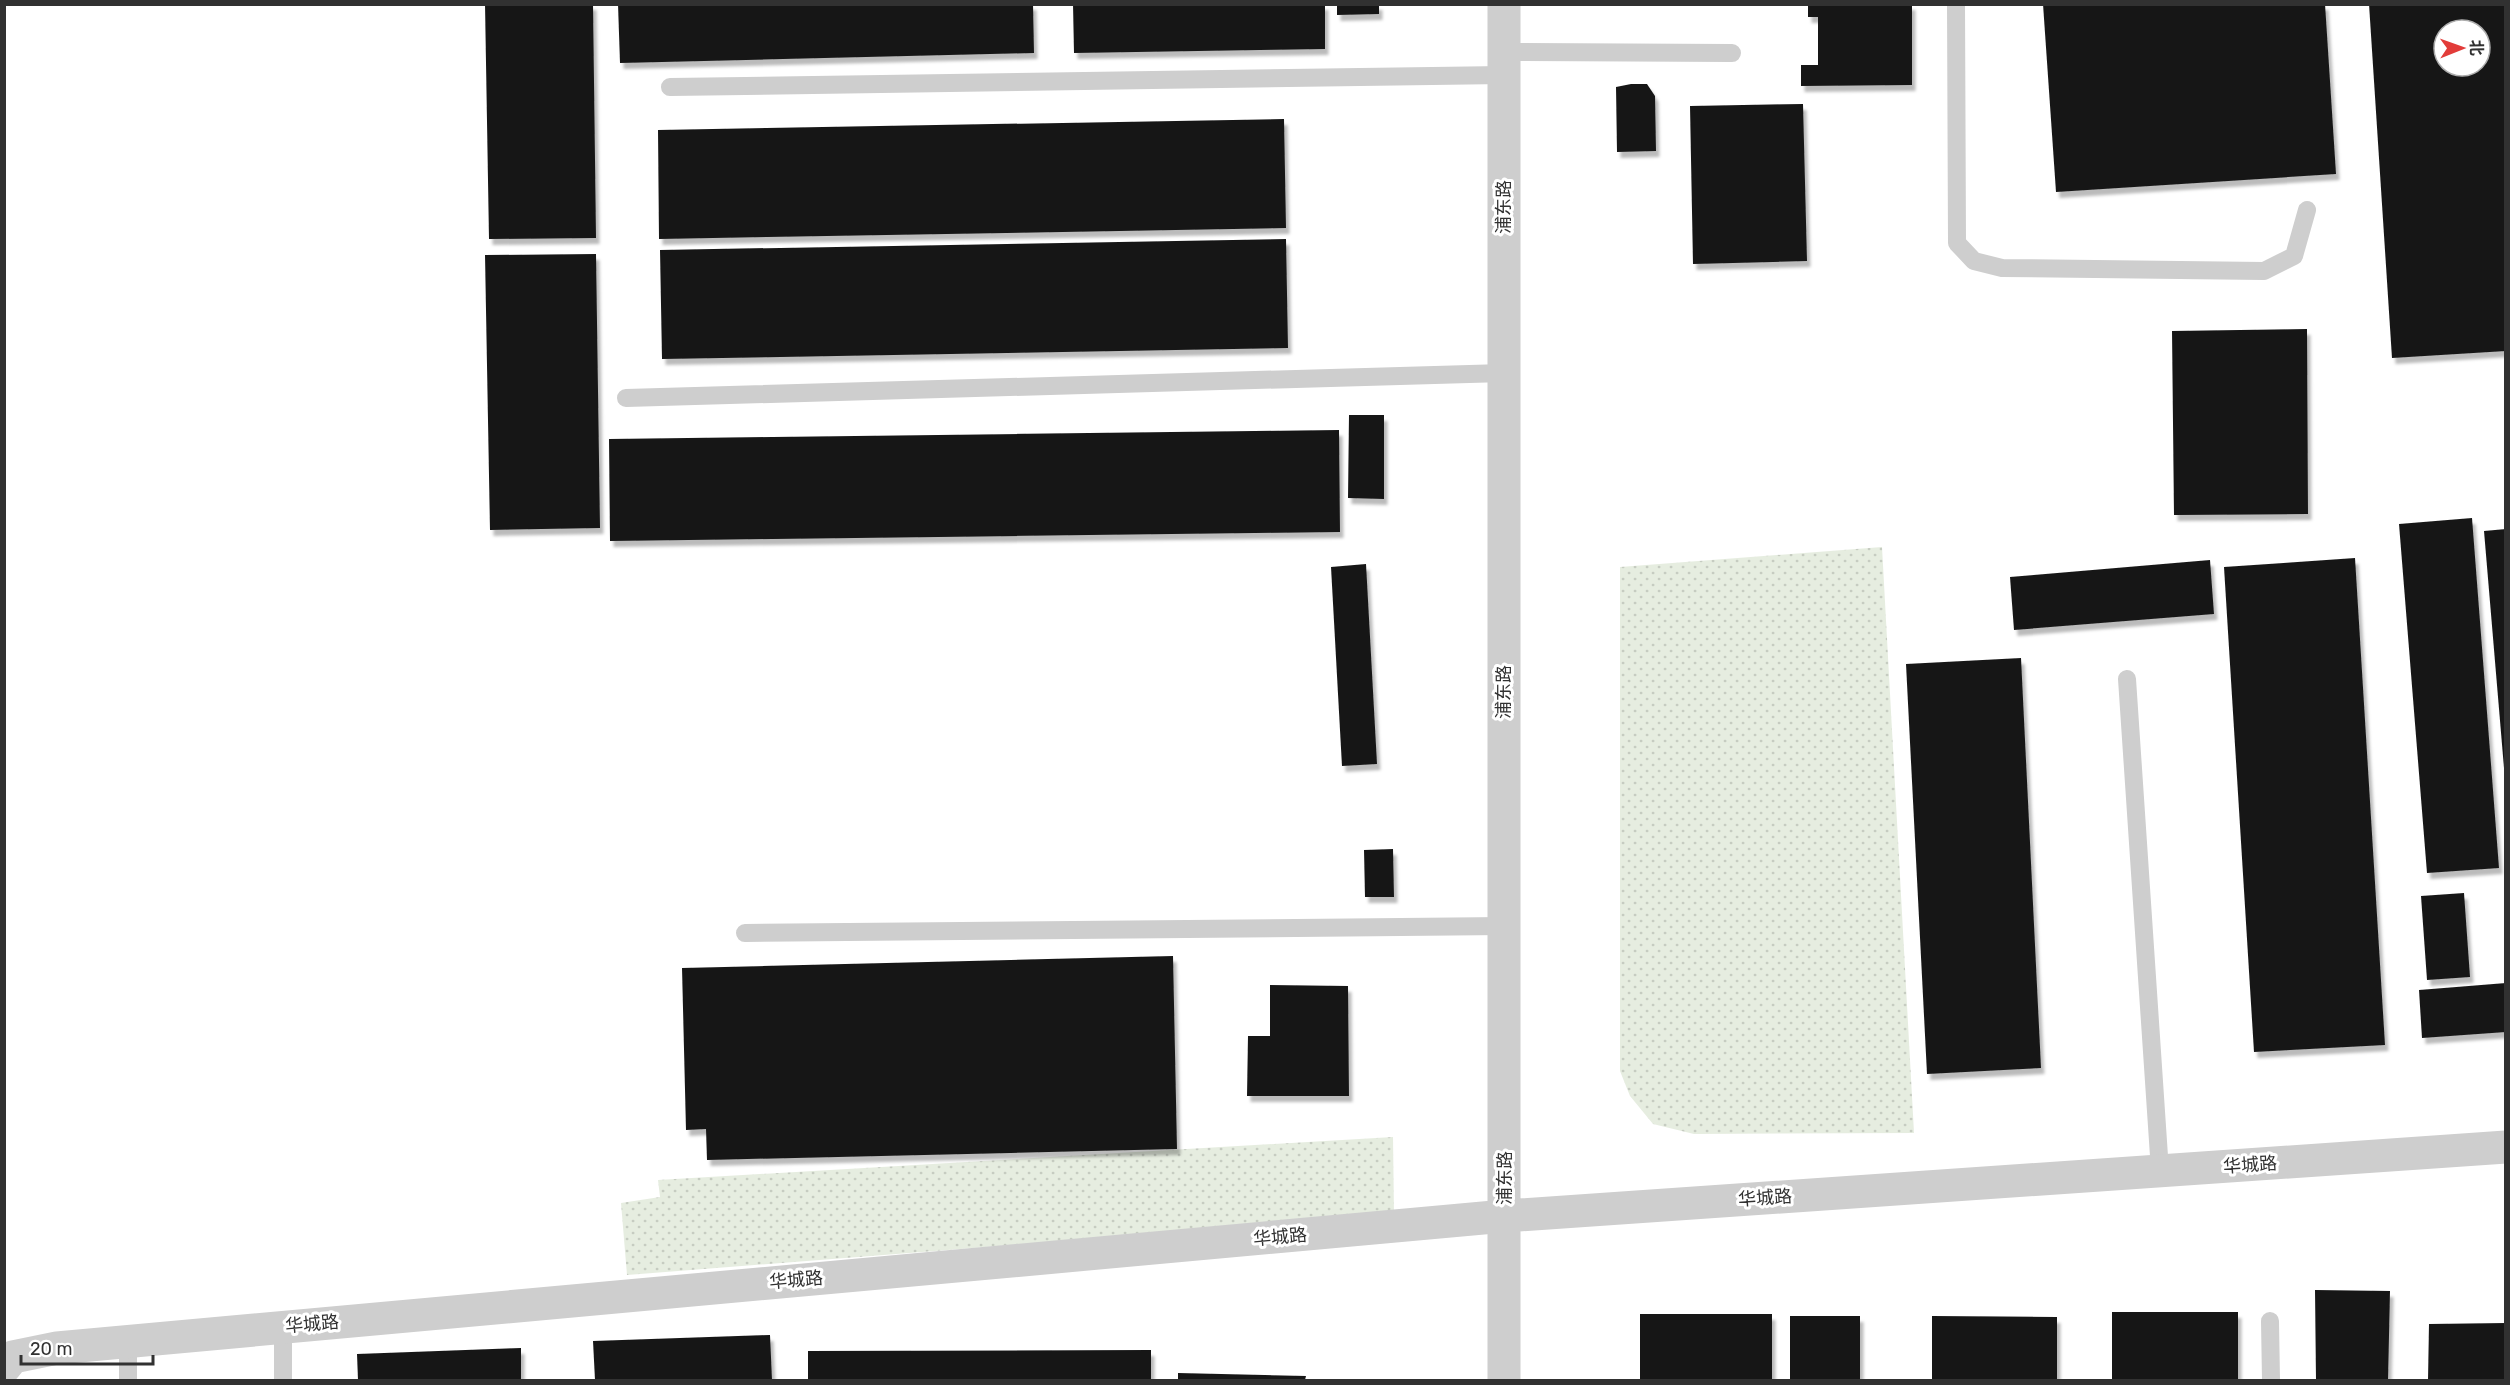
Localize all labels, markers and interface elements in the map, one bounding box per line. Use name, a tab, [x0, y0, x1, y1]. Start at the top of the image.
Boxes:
north arrow	[2432, 18, 2492, 78]
text: 北	[2467, 40, 2486, 56]
street label: 浦东路	[1493, 180, 1515, 234]
street label: 浦东路	[1493, 665, 1515, 719]
street label: 浦东路	[1494, 1151, 1516, 1205]
street label: 华城路	[2222, 1152, 2278, 1178]
street label: 华城路	[1737, 1185, 1793, 1211]
street label: 华城路	[1252, 1224, 1308, 1250]
street label: 华城路	[768, 1267, 824, 1293]
street label: 华城路	[284, 1311, 340, 1337]
scale bar	[21, 1328, 153, 1366]
text: 20 m	[30, 1338, 72, 1360]

